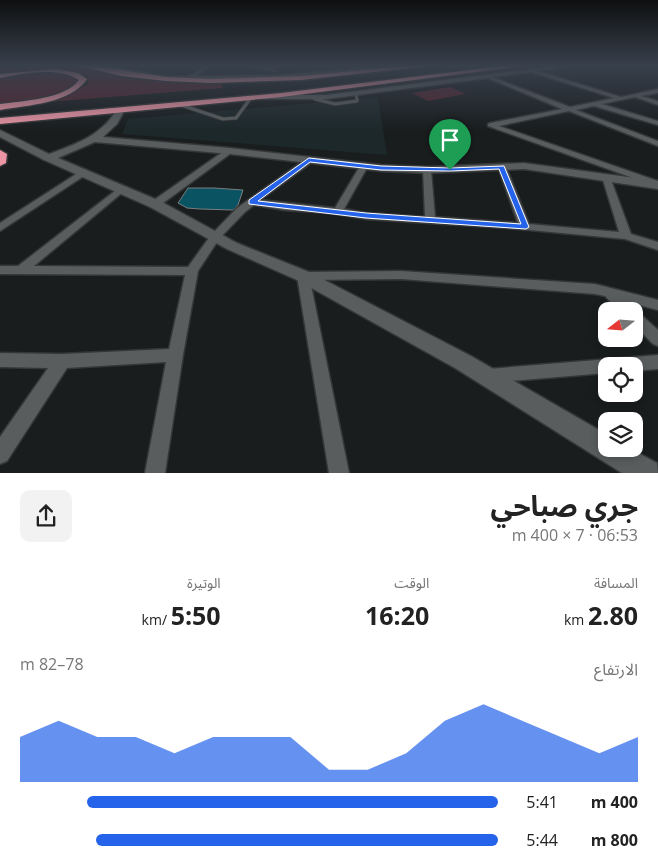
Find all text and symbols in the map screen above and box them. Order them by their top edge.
pin [429,119,471,170]
icon: arrive [436,126,464,154]
north arrow [598,302,642,348]
map controls [598,302,643,457]
button: locate [598,357,643,402]
button: layers [598,412,643,457]
text: جري صباحي [491,486,638,524]
button: share [20,490,72,542]
text: 06:53 · 7 × 400 m [512,524,638,546]
text: الوتيرة [187,573,221,592]
text: الوقت [394,573,429,592]
text: المسافة [594,573,638,592]
text: 5:50 [171,598,221,632]
text: 16:20 [365,598,429,632]
text: 2.80 [588,598,638,632]
text: /km [142,610,171,629]
text: km [564,610,588,629]
text: 78–82 m [20,653,84,675]
text: الارتفاع [594,658,638,680]
text: 5:41 [526,791,558,813]
text: 400 m [591,791,638,813]
text: 5:44 [526,829,558,851]
text: 800 m [591,829,638,851]

